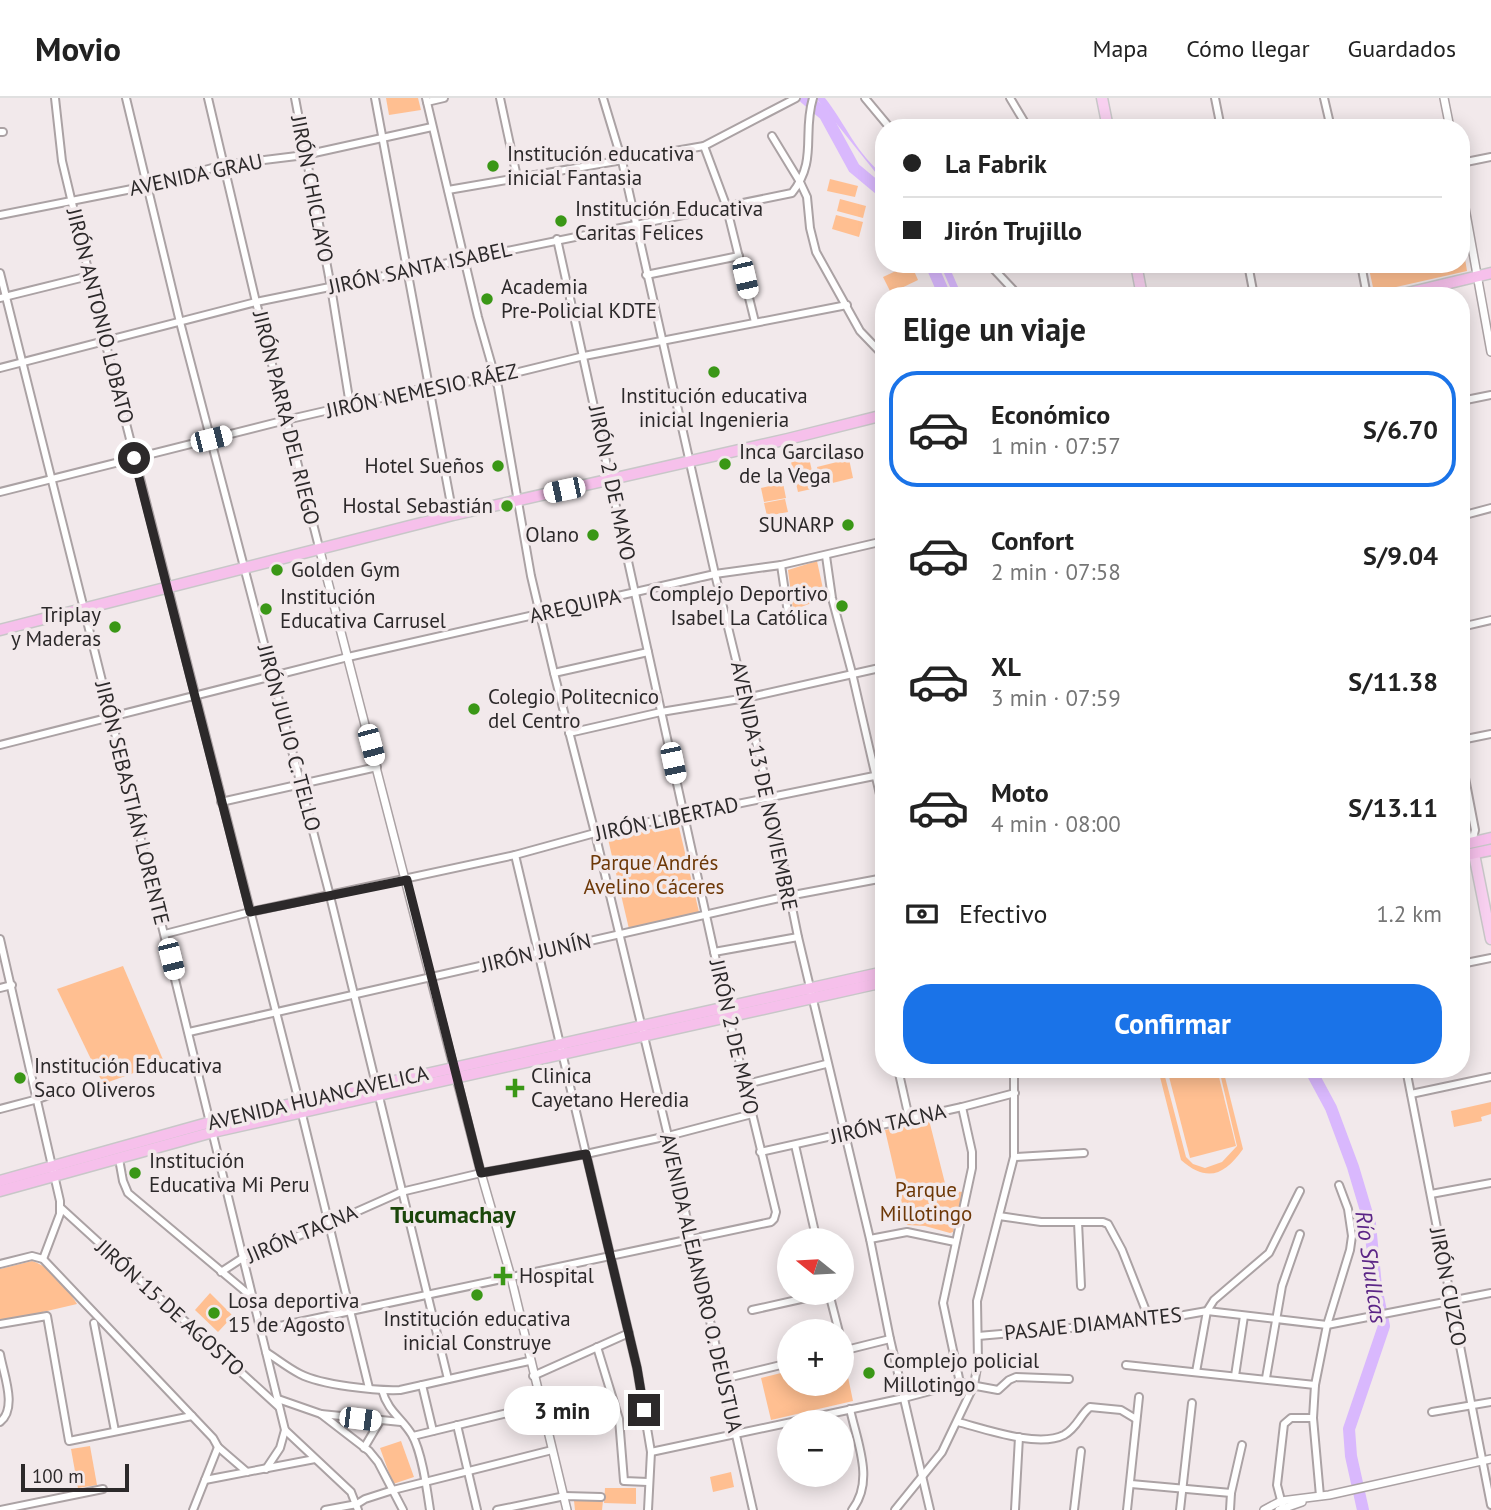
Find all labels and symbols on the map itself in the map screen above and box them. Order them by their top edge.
street label: JIRÓN CHICLAYO [285,112,340,265]
place label: Institución educativa inicial Fantasia [507,140,695,191]
street label: AVENIDA GRAU [127,147,265,202]
marker: Institución educativa inicial Fantasia [485,158,501,174]
place label: Institución Educativa Caritas Felices [575,195,763,246]
street label: JIRÓN ANTONIO LOBATO [60,204,140,426]
marker: Institución Educativa Caritas Felices [553,213,569,229]
street label: JIRÓN SANTA ISABEL [325,235,514,300]
car [731,255,760,301]
place label: Academia Pre-Policial KDTE [501,273,657,324]
marker: Academia Pre-Policial KDTE [479,291,495,307]
street label: JIRÓN PARRA DEL RIEGO [247,307,326,528]
street label: JIRÓN NEMESIO RÁEZ [323,357,520,424]
marker: Institución educativa inicial Ingenieria [706,364,722,380]
place label: Institución educativa inicial Ingenieria [620,382,808,433]
street label: JIRÓN 2 DE MAYO [583,402,642,563]
car [189,424,234,454]
place label: Inca Garcilaso de la Vega [739,438,864,489]
route start [118,442,150,474]
place label: Hotel Sueños [365,452,484,479]
marker: Inca Garcilaso de la Vega [717,456,733,472]
marker: Hotel Sueños [490,458,506,474]
car [542,475,587,505]
place label: Hostal Sebastián [342,492,493,519]
marker: Hostal Sebastián [499,498,515,514]
place label: SUNARP [759,511,834,538]
marker: SUNARP [840,517,856,533]
place label: Olano [525,521,579,548]
marker: Olano [585,527,601,543]
place label: Golden Gym [291,556,400,583]
marker: Golden Gym [269,562,285,578]
place label: Complejo Deportivo Isabel La Católica [649,580,828,631]
street label: AREQUIPA [527,582,624,629]
place label: Institución Educativa Carrusel [280,583,446,634]
marker: Complejo Deportivo Isabel La Católica [834,598,850,614]
place label: Triplay y Maderas [11,601,101,652]
marker: Institución Educativa Carrusel [258,601,274,617]
marker: Triplay y Maderas [107,619,123,635]
street label: JIRÓN JULIO C. TELLO [251,641,327,834]
street label: AVENIDA 13 DE NOVIEMBRE [725,659,804,913]
street label: JIRÓN SEBASTIÁN LORENTE [89,677,176,928]
place label: Colegio Politecnico del Centro [488,683,659,734]
marker: Colegio Politecnico del Centro [466,701,482,717]
car [356,722,387,768]
car [659,740,688,786]
street label: JIRÓN LIBERTAD [592,790,741,847]
park label: Parque Andrés Avelino Cáceres [584,849,724,900]
street label: JIRÓN JUNÍN [477,927,594,978]
car [156,936,187,982]
street label: JIRÓN 2 DE MAYO [703,956,765,1117]
place label: Institución Educativa Saco Oliveros [34,1052,222,1103]
street label: AVENIDA HUANCAVELICA [205,1059,432,1136]
place label: Clinica Cayetano Heredia [531,1062,689,1113]
marker: Institución Educativa Saco Oliveros [12,1070,28,1086]
marker: Clinica Cayetano Heredia [505,1078,525,1098]
street label: JIRÓN TACNA [827,1097,949,1150]
street label: AVENIDA ALEJANDRO O. DEUSTUA [654,1131,749,1436]
place label: Institución Educativa Mi Peru [149,1147,310,1198]
marker: Institución Educativa Mi Peru [127,1165,143,1181]
park label: Parque Millotingo [880,1176,972,1227]
street label: JIRÓN TACNA [241,1198,362,1269]
district label: Tucumachay [390,1199,516,1230]
water label: Río Shullcas [1349,1209,1394,1326]
street label: JIRÓN CUZCO [1424,1224,1473,1349]
north arrow [777,1228,854,1306]
street label: JIRÓN 15 DE AGOSTO [89,1233,251,1382]
place label: Hospital [519,1262,594,1289]
marker: Hospital [493,1266,513,1286]
place label: Losa deportiva 15 de Agosto [228,1287,359,1338]
marker: Institución educativa inicial Construye [469,1287,485,1303]
street label: PASAJE DIAMANTES [1003,1301,1183,1346]
marker: Losa deportiva 15 de Agosto [206,1305,222,1321]
place label: Institución educativa inicial Construye [383,1305,571,1356]
place label: Complejo policial Millotingo [883,1347,1039,1398]
marker: Complejo policial Millotingo [861,1365,877,1381]
callout: 3 min [504,1386,620,1434]
route end [628,1394,660,1426]
car [338,1406,383,1432]
scale bar [21,1461,130,1493]

